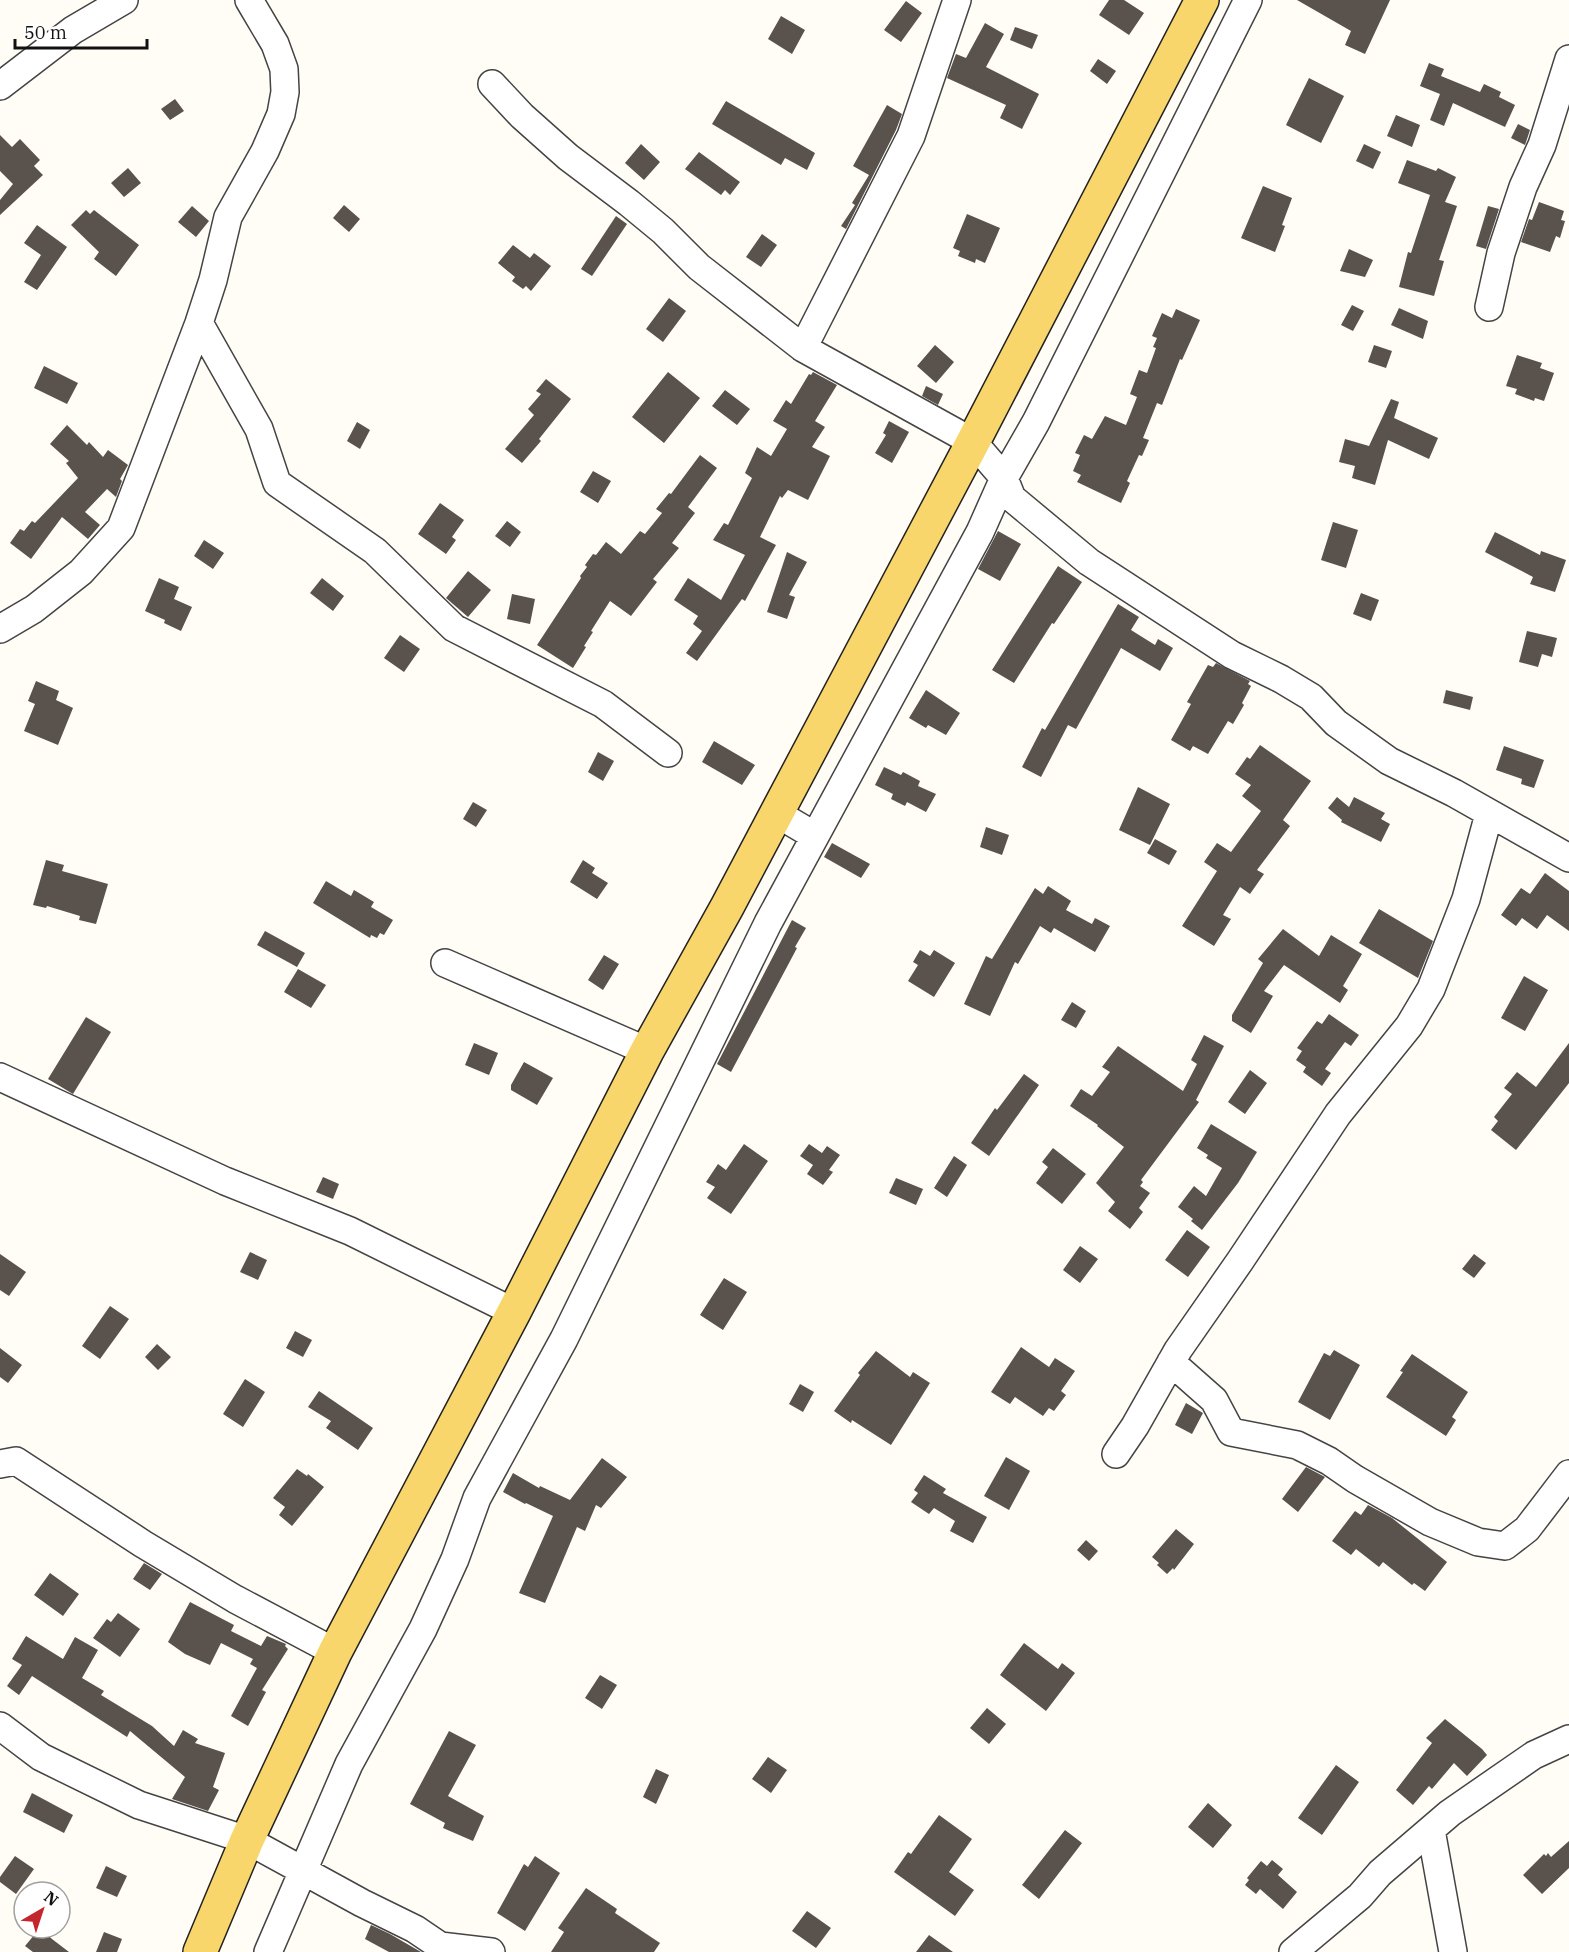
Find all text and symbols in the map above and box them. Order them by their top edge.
scale bar [15,12,147,50]
text: 50 m [24,21,67,44]
north arrow [12,1880,72,1940]
text: N [40,1887,63,1910]

